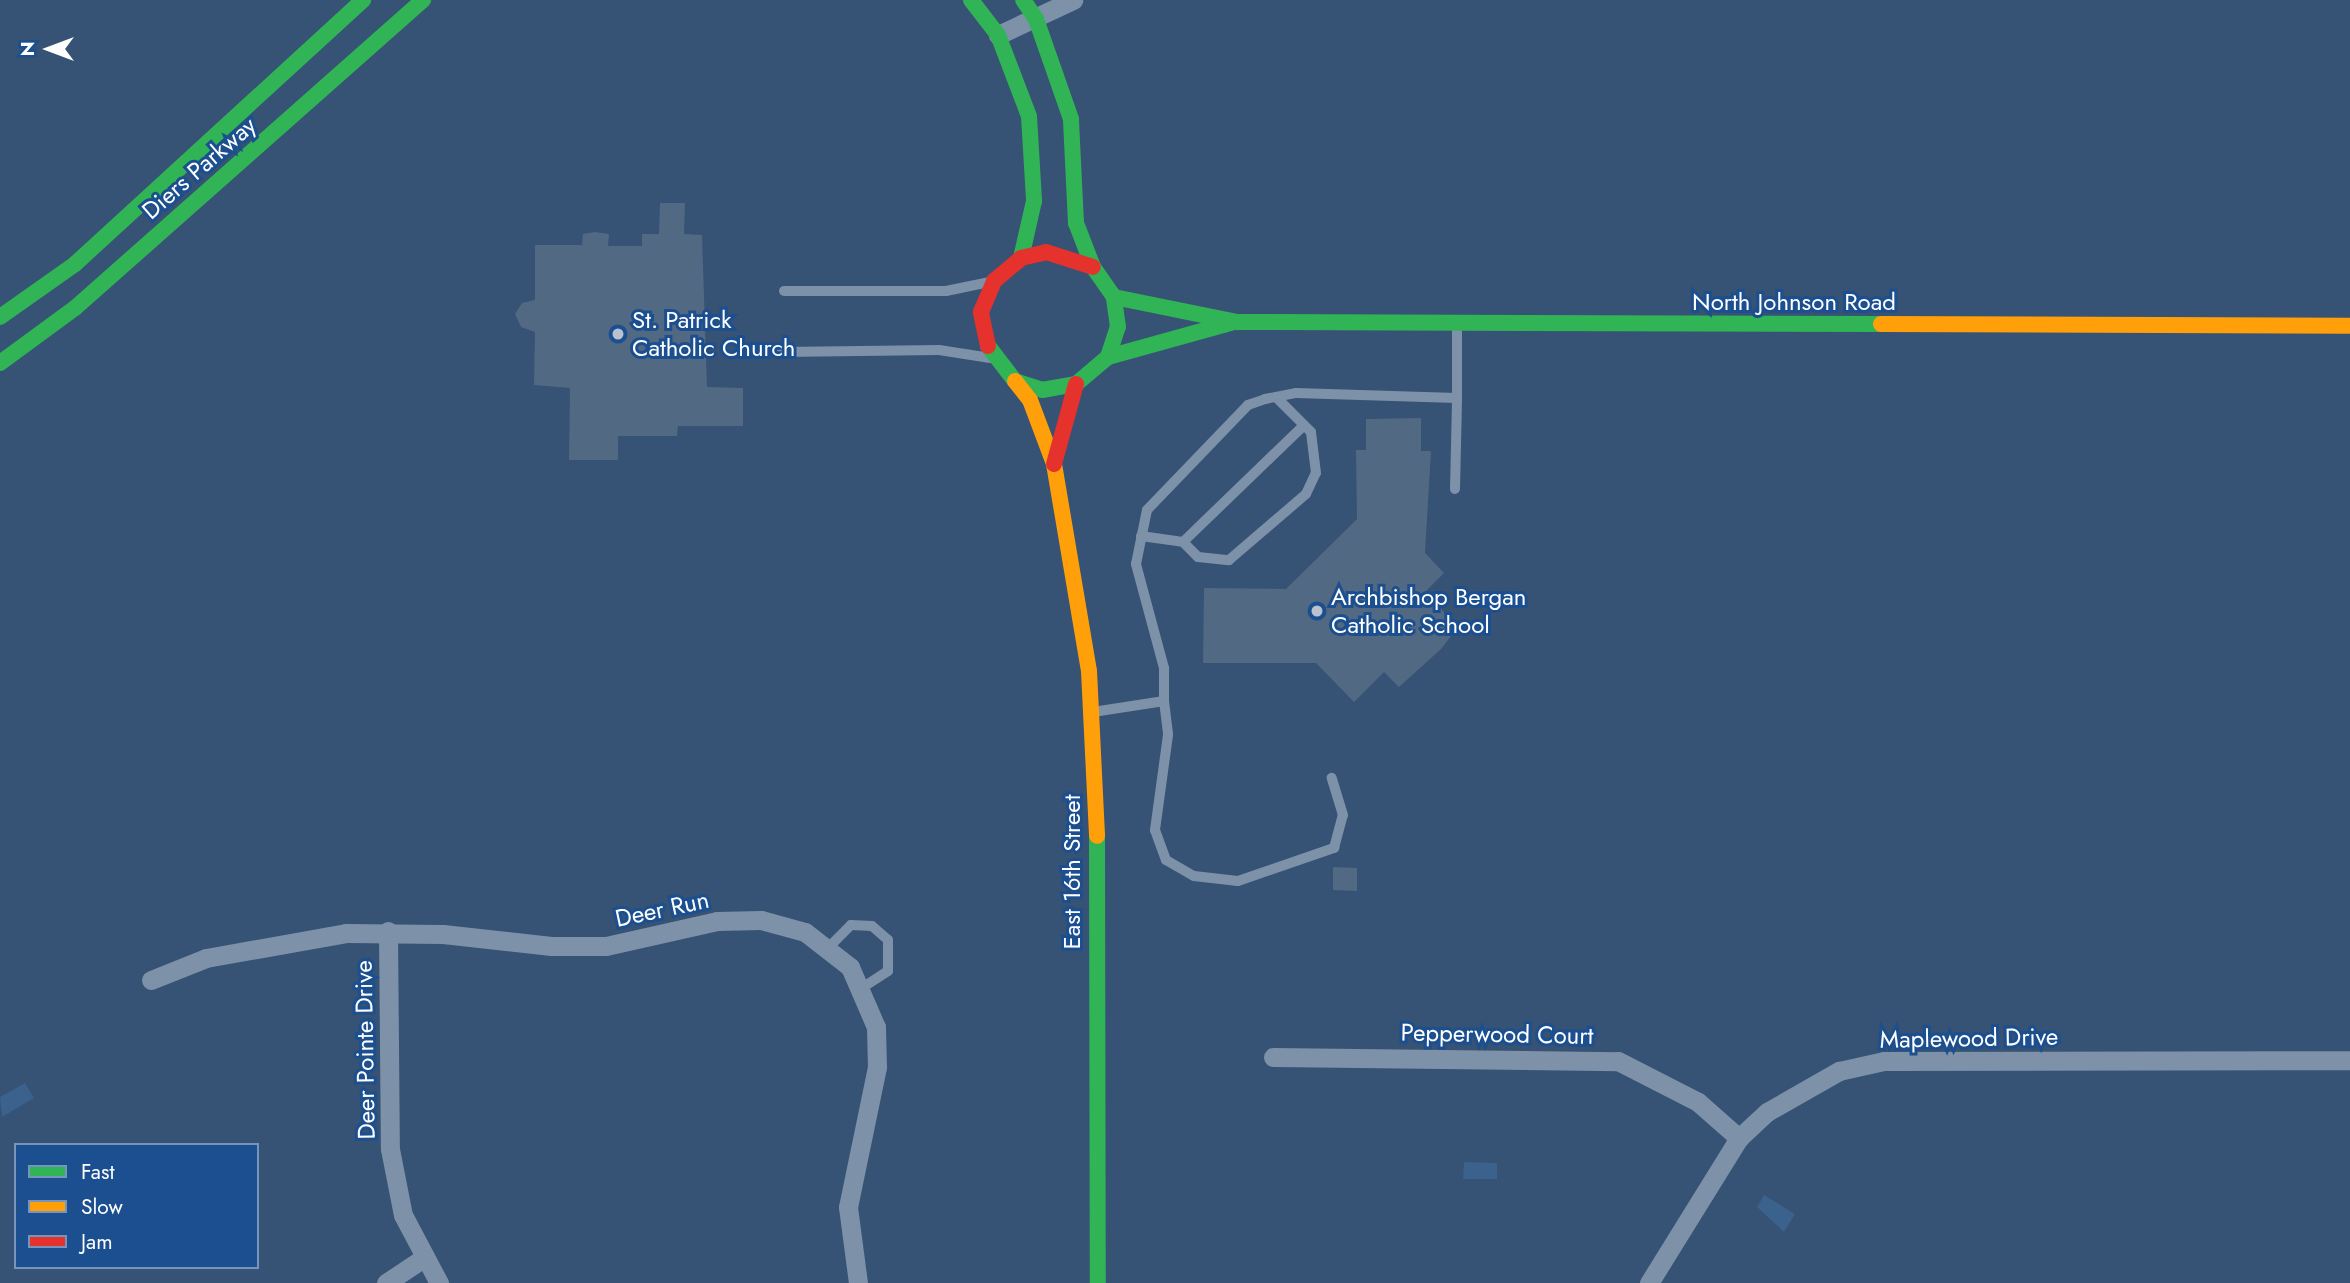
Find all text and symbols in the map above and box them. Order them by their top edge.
north arrow [14,14,84,84]
text: N [14,41,41,57]
street label: Diers Parkway [136,111,262,225]
street label: North Johnson Road [1692,288,1896,316]
place label: St. Patrick Catholic Church [632,306,795,362]
marker: St. Patrick Catholic Church [610,326,626,342]
place label: Archbishop Bergan Catholic School [1331,583,1526,639]
marker: Archbishop Bergan Catholic School [1309,603,1325,619]
street label: East 16th Street [1058,795,1086,949]
street label: Deer Run [612,885,712,933]
street label: Deer Pointe Drive [349,960,381,1140]
street label: Pepperwood Court [1400,1018,1594,1050]
street label: Maplewood Drive [1879,1022,2059,1054]
legend [14,1143,259,1269]
text: Fast [81,1157,114,1187]
text: Slow [81,1192,123,1222]
text: Jam [81,1227,113,1257]

